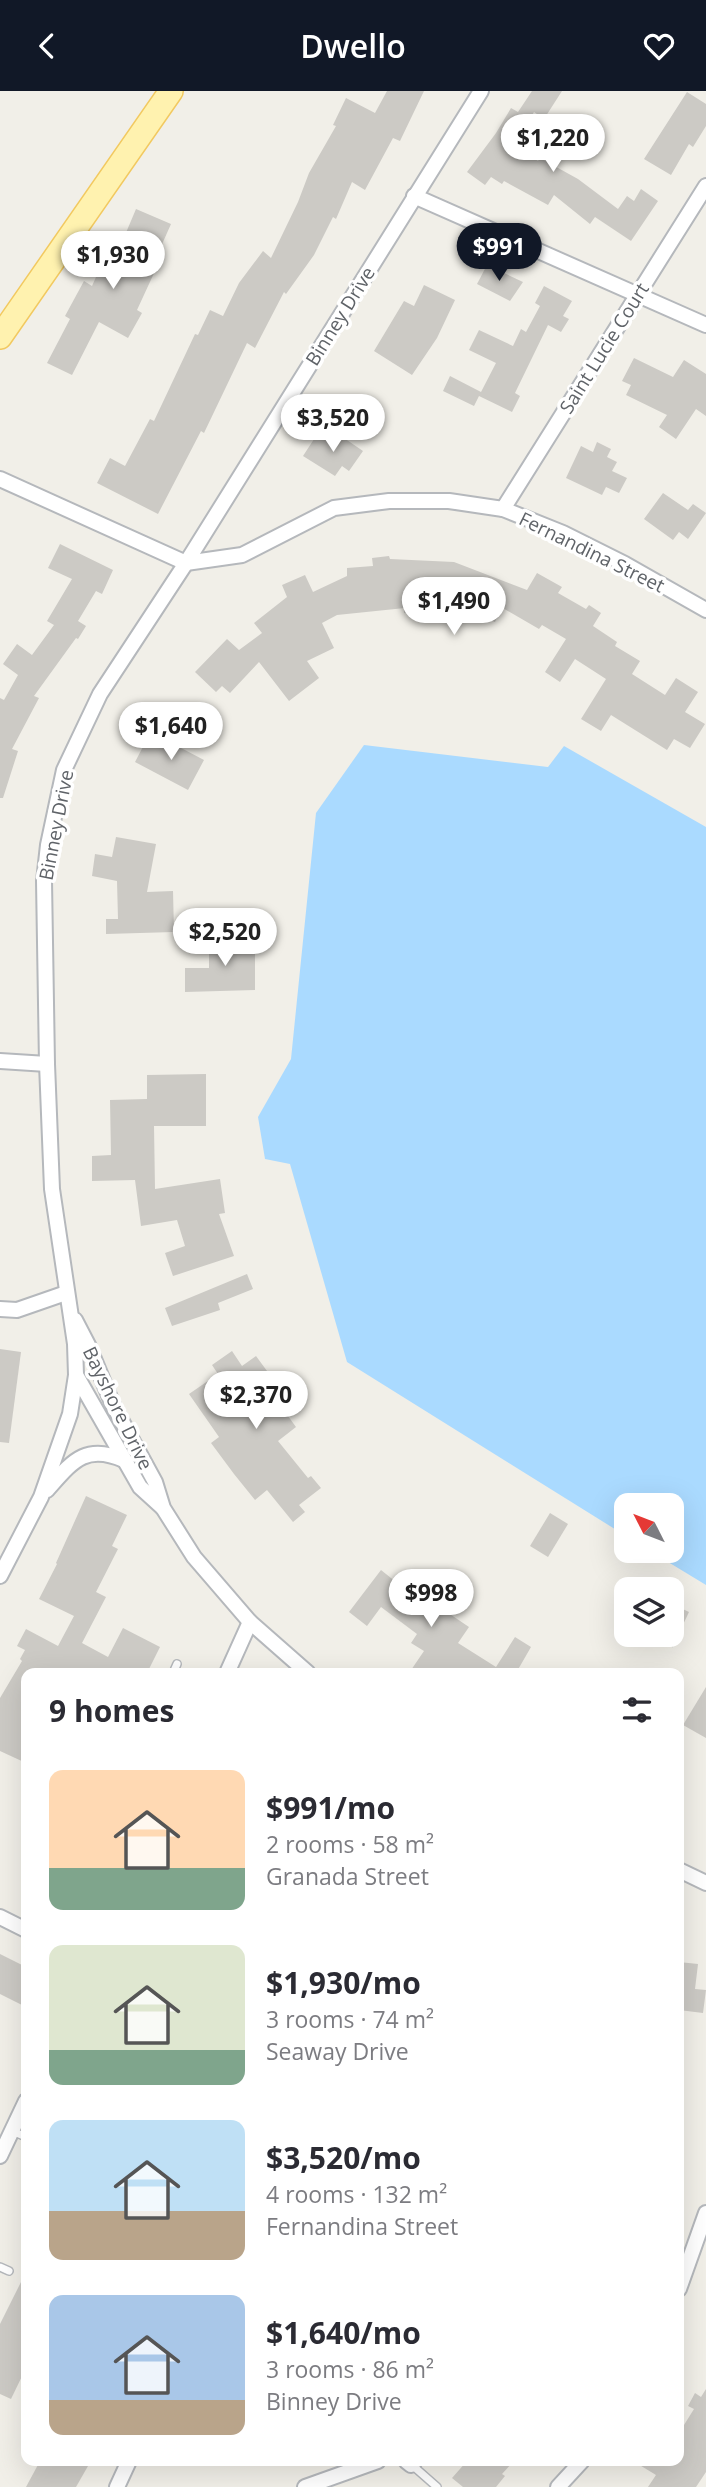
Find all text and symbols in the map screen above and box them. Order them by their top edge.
text: Dwello [300,24,406,67]
icon: back [28,27,66,65]
icon: heart [640,27,678,65]
pin: $1,220 [496,115,610,174]
text: $1,220 [517,121,589,153]
pin: $991 [458,223,540,283]
text: $991 [473,230,525,262]
pin: $1,930 [56,231,170,291]
text: $1,930 [77,238,149,270]
street label: Binney Drive [299,262,381,370]
street label: Saint Lucie Court [553,277,655,418]
pin: $3,520 [276,395,390,454]
text: $3,520 [297,401,369,433]
street label: Fernandina Street [515,506,669,599]
pin: $1,490 [397,577,511,637]
text: $1,490 [418,584,490,616]
pin: $1,640 [114,703,228,762]
text: $1,640 [135,709,207,741]
street label: Binney Drive [33,768,79,882]
pin: $2,520 [168,909,282,968]
text: $2,520 [189,915,261,947]
street label: Bayshore Drive [77,1342,159,1474]
pin: $2,370 [199,1371,313,1431]
text: $2,370 [220,1378,292,1410]
north arrow [614,1493,684,1563]
map controls [614,1493,684,1647]
pin: $998 [390,1569,472,1629]
text: $998 [405,1576,457,1608]
button: layers [614,1577,684,1647]
text: 9 homes [49,1690,174,1731]
icon: filters [618,1691,656,1729]
text: $991/mo [266,1787,395,1828]
icon: home [105,1798,189,1882]
text: 2 rooms · 58 m² [266,1828,434,1860]
text: Granada Street [266,1860,429,1892]
text: $1,930/mo [266,1962,421,2003]
icon: home [105,1973,189,2057]
text: 3 rooms · 74 m² [266,2003,434,2035]
text: Seaway Drive [266,2035,409,2067]
text: $3,520/mo [266,2137,421,2178]
icon: home [105,2148,189,2232]
text: 4 rooms · 132 m² [266,2178,447,2210]
text: Fernandina Street [266,2210,458,2242]
text: $1,640/mo [266,2312,421,2353]
icon: home [105,2323,189,2407]
text: 3 rooms · 86 m² [266,2353,434,2385]
text: Binney Drive [266,2385,402,2417]

